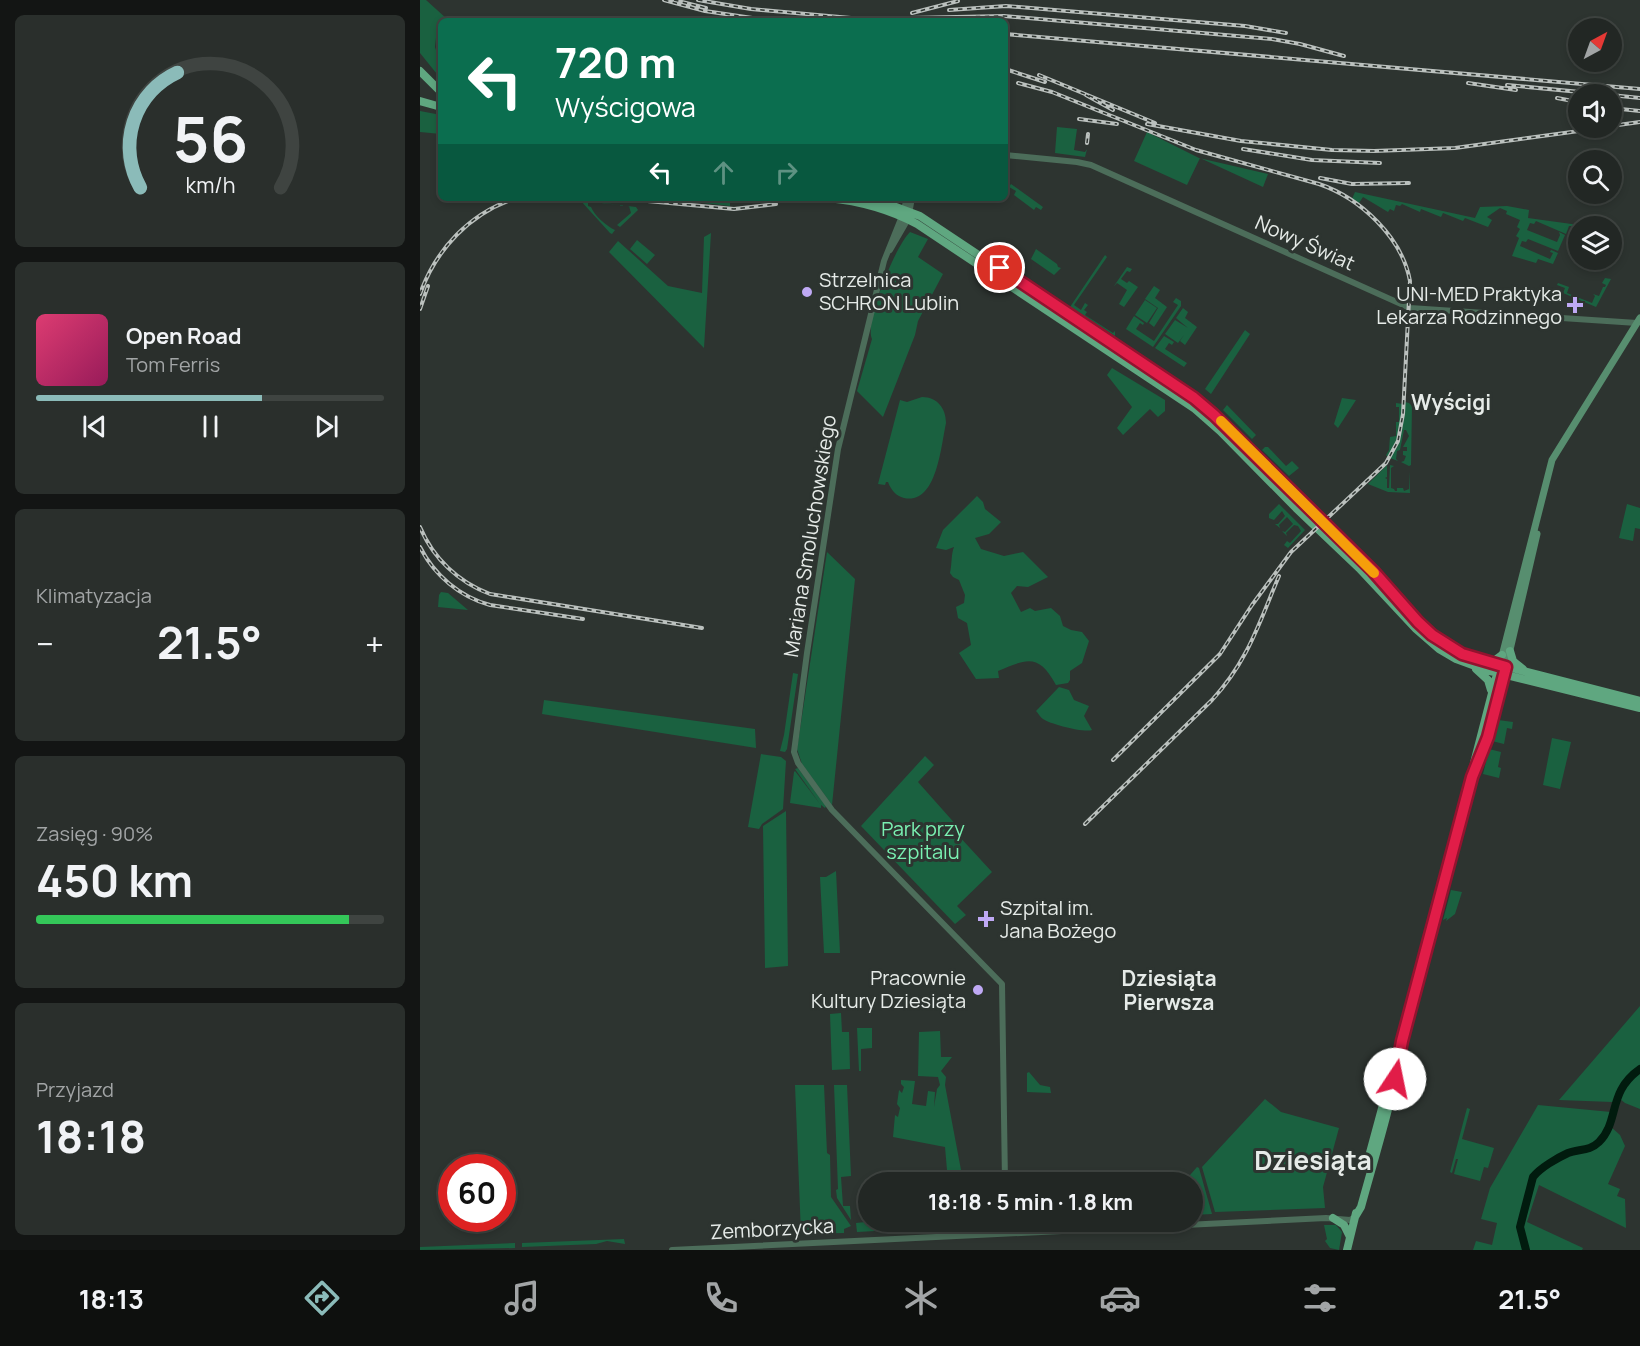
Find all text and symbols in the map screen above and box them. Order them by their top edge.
north arrow [1568,18,1622,72]
map controls [1568,18,1622,270]
text: 720 m [555,33,676,91]
icon: left [456,42,534,120]
button: sound [1568,84,1622,138]
text: Wyścigowa [555,88,696,125]
text: 56 [172,95,248,181]
button: search [1568,150,1622,204]
icon: left [644,156,677,189]
icon: ahead [707,156,740,189]
icon: right [770,156,803,189]
text: km/h [185,170,235,199]
street label: Nowy Świat [1251,209,1359,277]
button: layers [1568,216,1622,270]
pin [974,242,1025,293]
icon: arrive [983,251,1016,284]
place label: Strzelnica SCHRON Lublin [819,266,959,316]
place label: UNI-MED Praktyka Lekarza Rodzinnego [1376,280,1562,330]
marker: Strzelnica SCHRON Lublin [800,285,814,299]
marker: UNI-MED Praktyka Lekarza Rodzinnego [1566,296,1584,314]
text: Open Road [126,321,241,351]
text: Tom Ferris [126,351,220,378]
district label: Wyścigi [1411,388,1491,416]
icon: previous [78,410,111,443]
icon: pause [194,410,227,443]
icon: next [310,410,343,443]
street label: Mariana Smoluchowskiego [777,413,842,659]
text: Klimatyzacja [36,582,152,609]
text: 21.5° [157,611,262,673]
text: − [36,621,54,666]
text: + [365,621,384,666]
park label: Park przy szpitalu [881,815,965,865]
text: Zasięg · 90% [36,820,153,847]
text: 450 km [36,849,193,911]
place label: Szpital im. Jana Bożego [1000,894,1116,944]
marker: Szpital im. Jana Bożego [977,910,995,928]
place label: Pracownie Kultury Dziesiąta [811,964,966,1014]
district label: Dziesiąta Pierwsza [1122,964,1217,1016]
marker: Pracownie Kultury Dziesiąta [971,983,985,997]
position arrow [1363,1047,1427,1111]
text: Przyjazd [36,1076,114,1103]
text: 18:18 [36,1105,146,1167]
district label: Dziesiąta [1254,1142,1372,1178]
speed limit sign: 60 [438,1154,516,1232]
text: 18:18 · 5 min · 1.8 km [928,1187,1133,1217]
street label: Zemborzycka [709,1212,835,1245]
icon: directions [301,1277,343,1319]
icon: music [501,1277,543,1319]
icon: phone [700,1277,742,1319]
icon: climate [900,1277,942,1319]
icon: car [1099,1277,1141,1319]
icon: filters [1299,1277,1341,1319]
text: 18:13 [79,1280,144,1317]
text: 21.5° [1498,1280,1561,1317]

